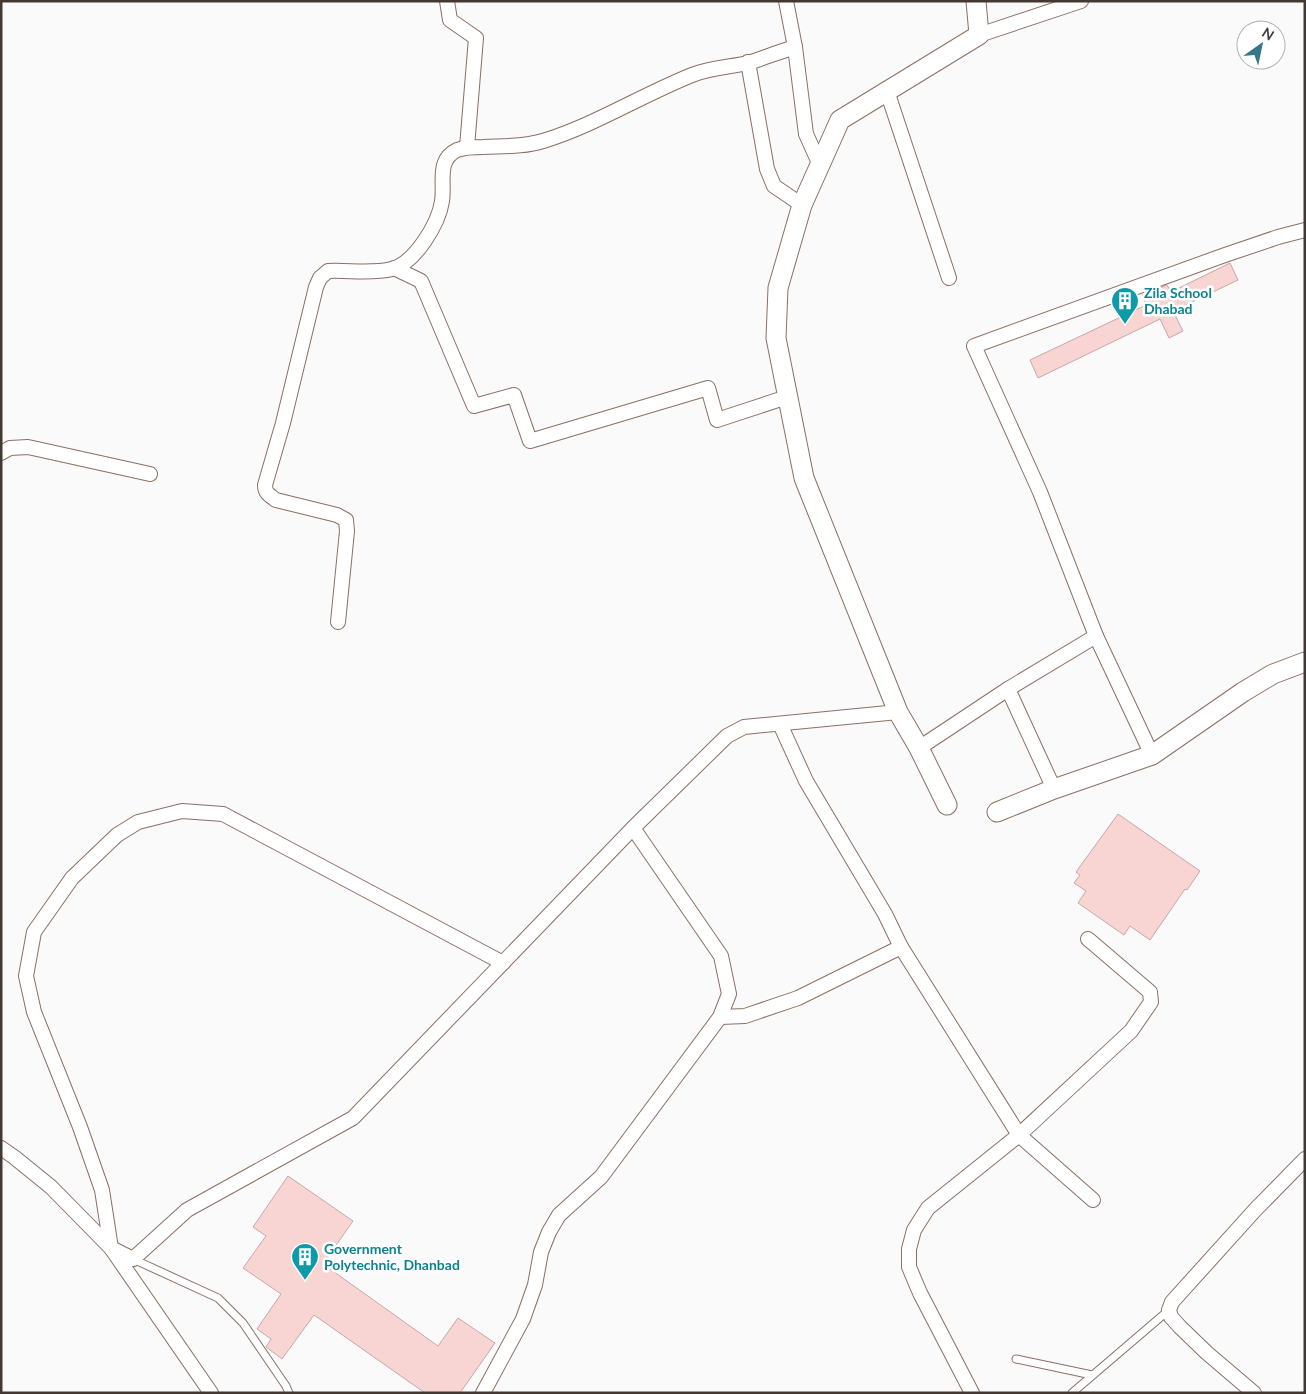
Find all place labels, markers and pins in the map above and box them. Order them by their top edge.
place label: Zila School Dhabad [1144,284,1212,317]
building icon: Zila School Dhabad [1110,286,1140,325]
place label: Government Polytechnic, Dhanbad [324,1240,460,1273]
building icon: Government Polytechnic, Dhanbad [290,1242,320,1281]

